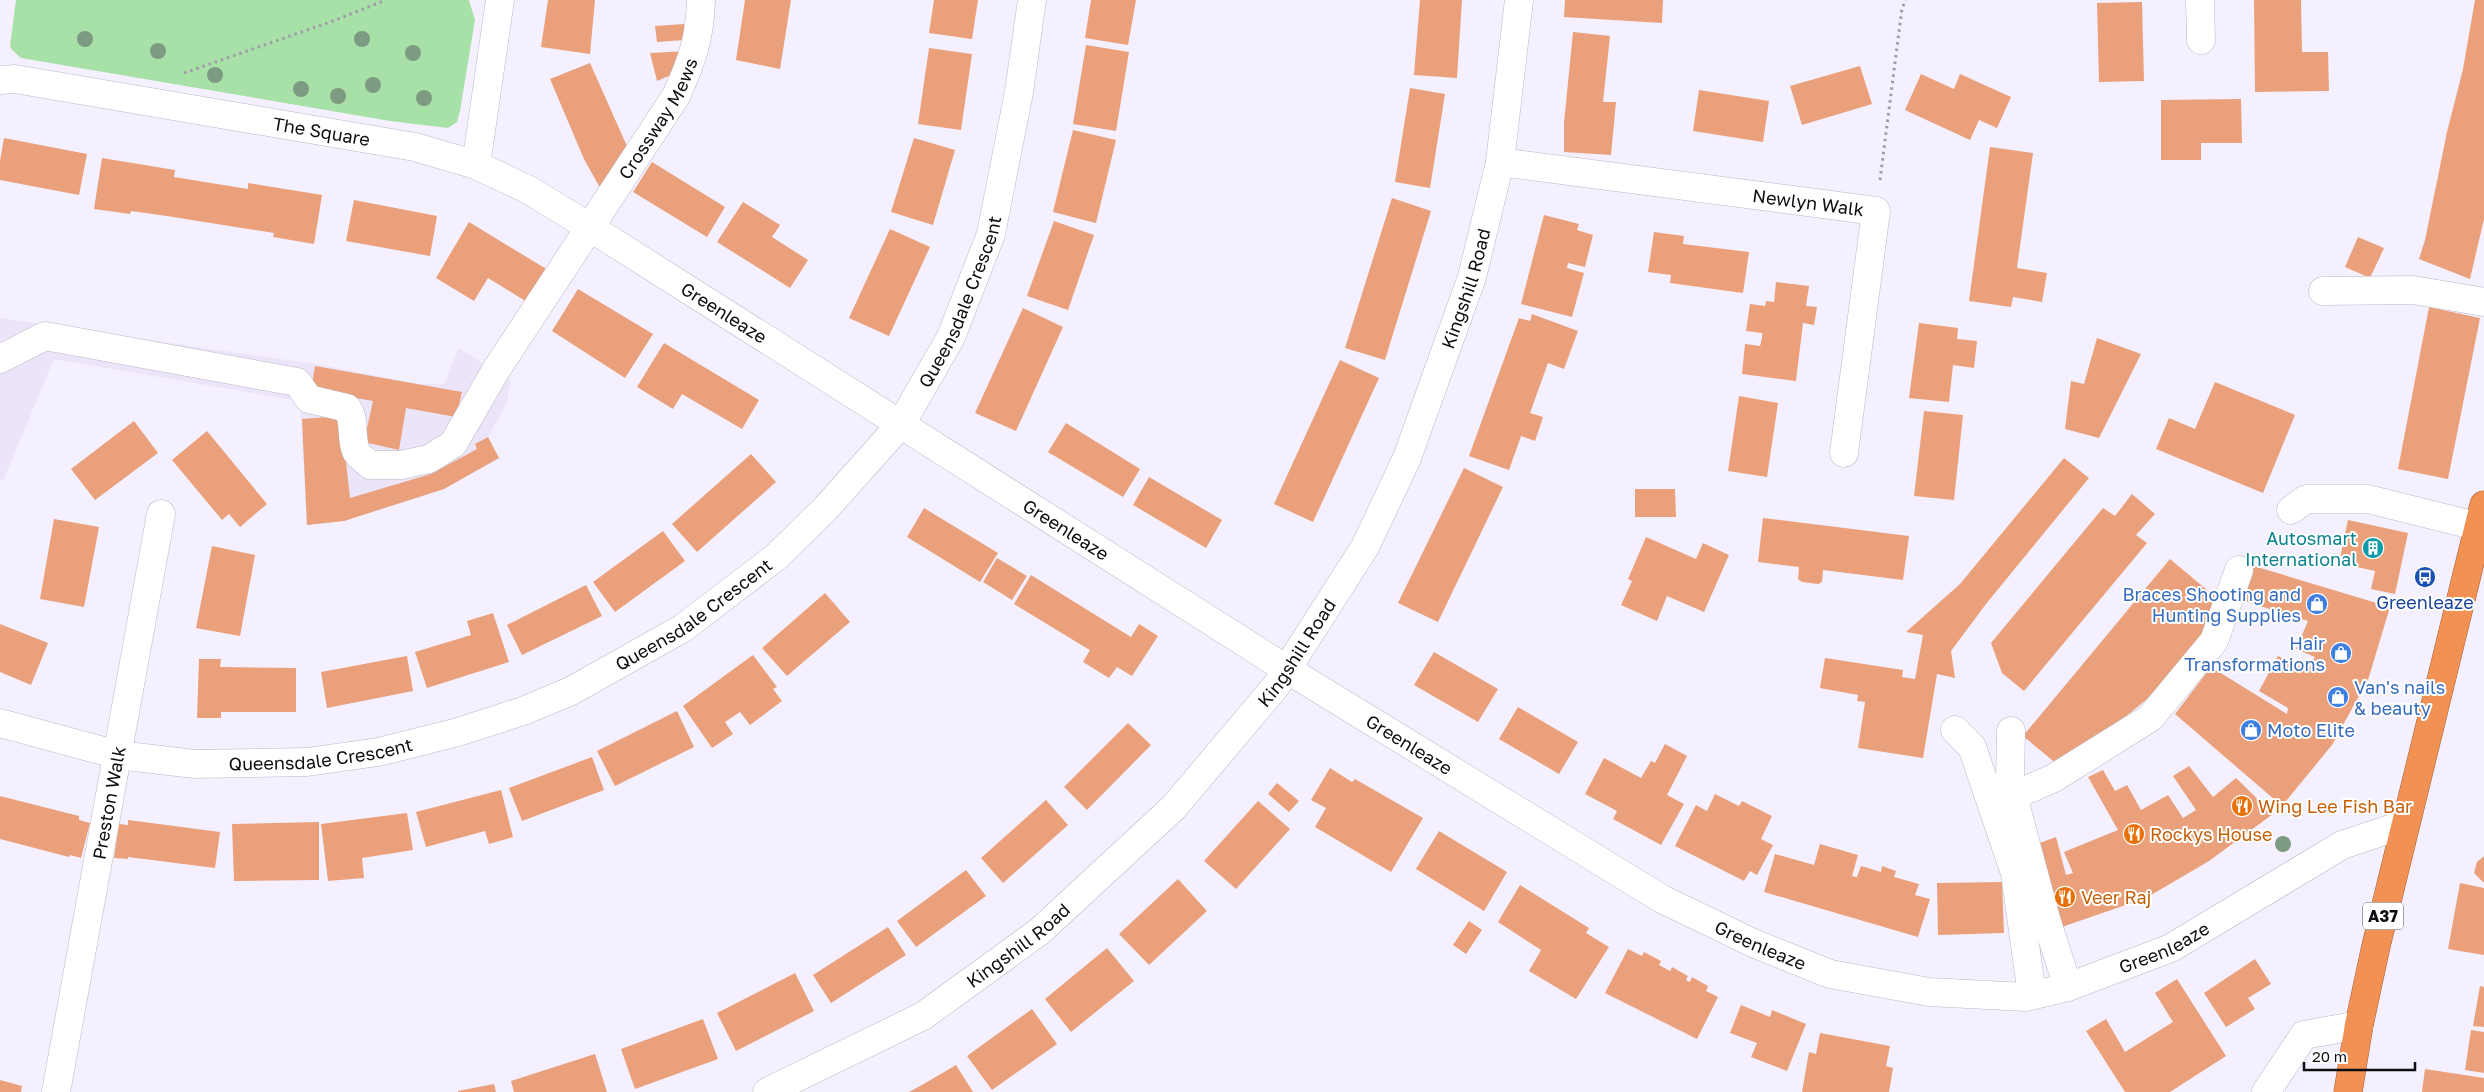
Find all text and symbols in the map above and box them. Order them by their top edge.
street label: Crossway Mews [614,55,702,183]
street label: The Square [271,112,372,150]
street label: Newlyn Walk [1751,184,1865,220]
street label: Queensdale Crescent [913,214,1005,391]
street label: Kingshill Road [1436,226,1494,352]
street label: Greenleaze [677,277,771,348]
street label: Greenleaze [1019,494,1113,565]
place label: Autosmart International [2245,527,2357,570]
building icon: Autosmart International [2361,536,2385,560]
street label: Queensdale Crescent [611,553,776,675]
bus stop icon: Greenleaze [2413,565,2437,589]
place label: Braces Shooting and Hunting Supplies [2122,583,2301,626]
place label: Greenleaze [2376,591,2474,613]
shop icon: Braces Shooting and Hunting Supplies [2305,592,2329,616]
street label: Kingshill Road [1252,595,1340,711]
place label: Hair Transformations [2184,632,2325,675]
shop icon: Hair Transformations [2329,641,2353,665]
place label: Van's nails & beauty [2354,676,2445,719]
shop icon: Van's nails & beauty [2326,685,2350,709]
street label: Greenleaze [1362,710,1457,779]
shop icon: Moto Elite [2239,718,2263,742]
place label: Moto Elite [2267,719,2355,741]
street label: Queensdale Crescent [229,733,415,774]
street label: Preston Walk [87,744,130,861]
restaurant icon: Wing Lee Fish Bar [2230,794,2254,818]
place label: Wing Lee Fish Bar [2258,795,2412,817]
restaurant icon: Rockys House [2122,822,2146,846]
place label: Rockys House [2150,823,2273,845]
restaurant icon: Veer Raj [2053,885,2077,909]
place label: Veer Raj [2081,886,2151,908]
street label: Kingshill Road [962,898,1074,992]
road number: A37 [2363,902,2403,929]
street label: Greenleaze [1711,915,1809,974]
street label: Greenleaze [2116,917,2213,978]
scale bar [2304,1040,2415,1072]
text: 20 m [2312,1047,2347,1065]

